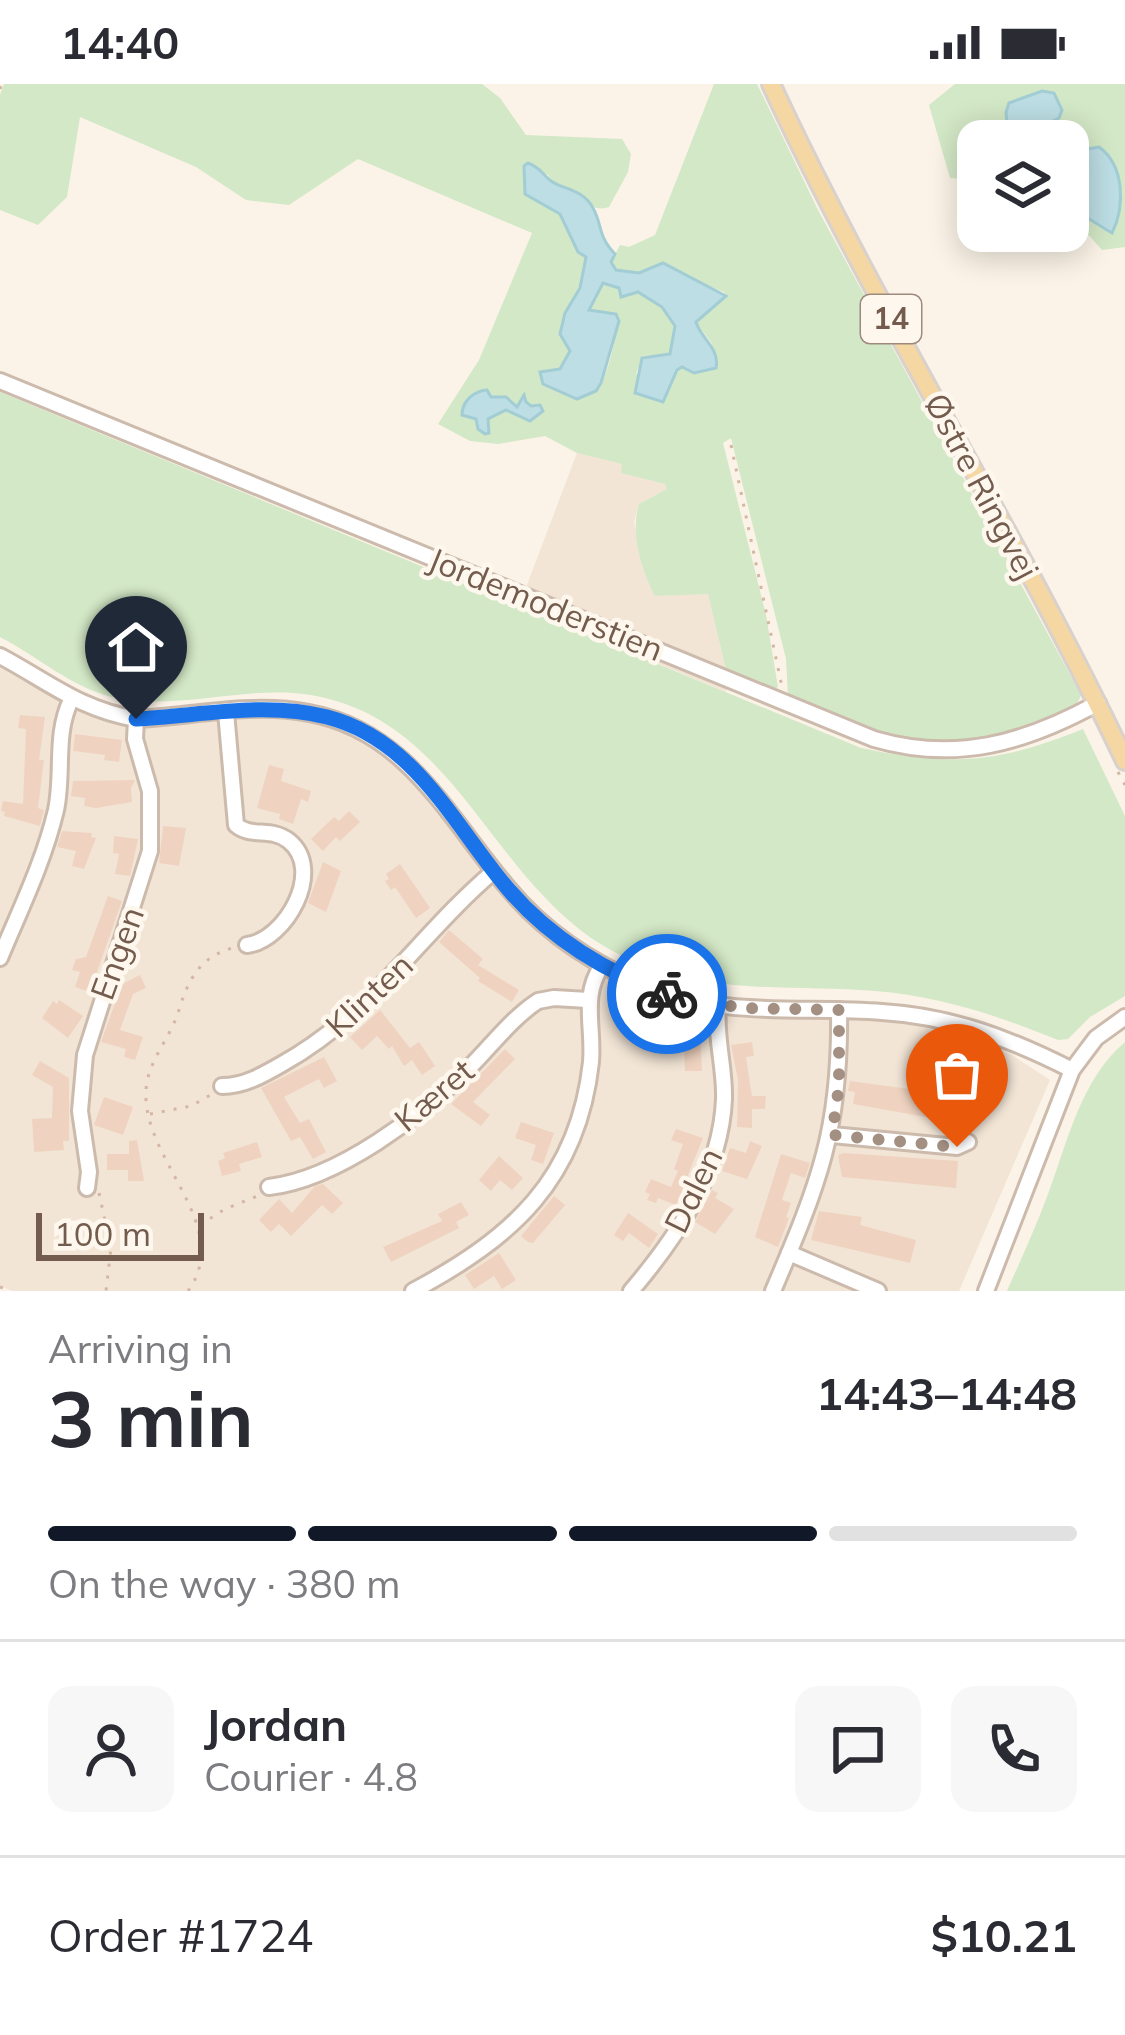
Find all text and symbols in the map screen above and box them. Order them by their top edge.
text: 14:40 [60,14,179,70]
map controls [957,120,1089,252]
button: layers [957,120,1089,252]
road number: 14 [861,295,921,343]
street label: Østre Ringvej [916,386,1049,586]
street label: Jordemoderstien [423,538,670,669]
pin [85,596,187,719]
icon: home [103,614,169,680]
street label: Engen [81,901,152,1005]
courier [607,934,727,1054]
street label: Klinten [316,944,421,1045]
icon: bike [634,961,700,1027]
pin [906,1024,1008,1147]
icon: bag [924,1042,990,1108]
street label: Kæret [386,1050,482,1140]
street label: Dalen [654,1141,731,1239]
scale bar [36,1207,204,1260]
text: 100 m [54,1213,151,1254]
text: Arriving in [48,1324,233,1373]
text: 14:43–14:48 [816,1365,1077,1421]
text: 3 min [48,1369,254,1467]
text: On the way · 380 m [48,1559,400,1608]
button: person [48,1686,174,1812]
button: chat [795,1686,921,1812]
button: phone [951,1686,1077,1812]
text: Jordan [204,1696,347,1752]
text: Courier · 4.8 [204,1752,418,1801]
text: Order #1724 [48,1907,313,1963]
text: $10.21 [931,1907,1077,1963]

